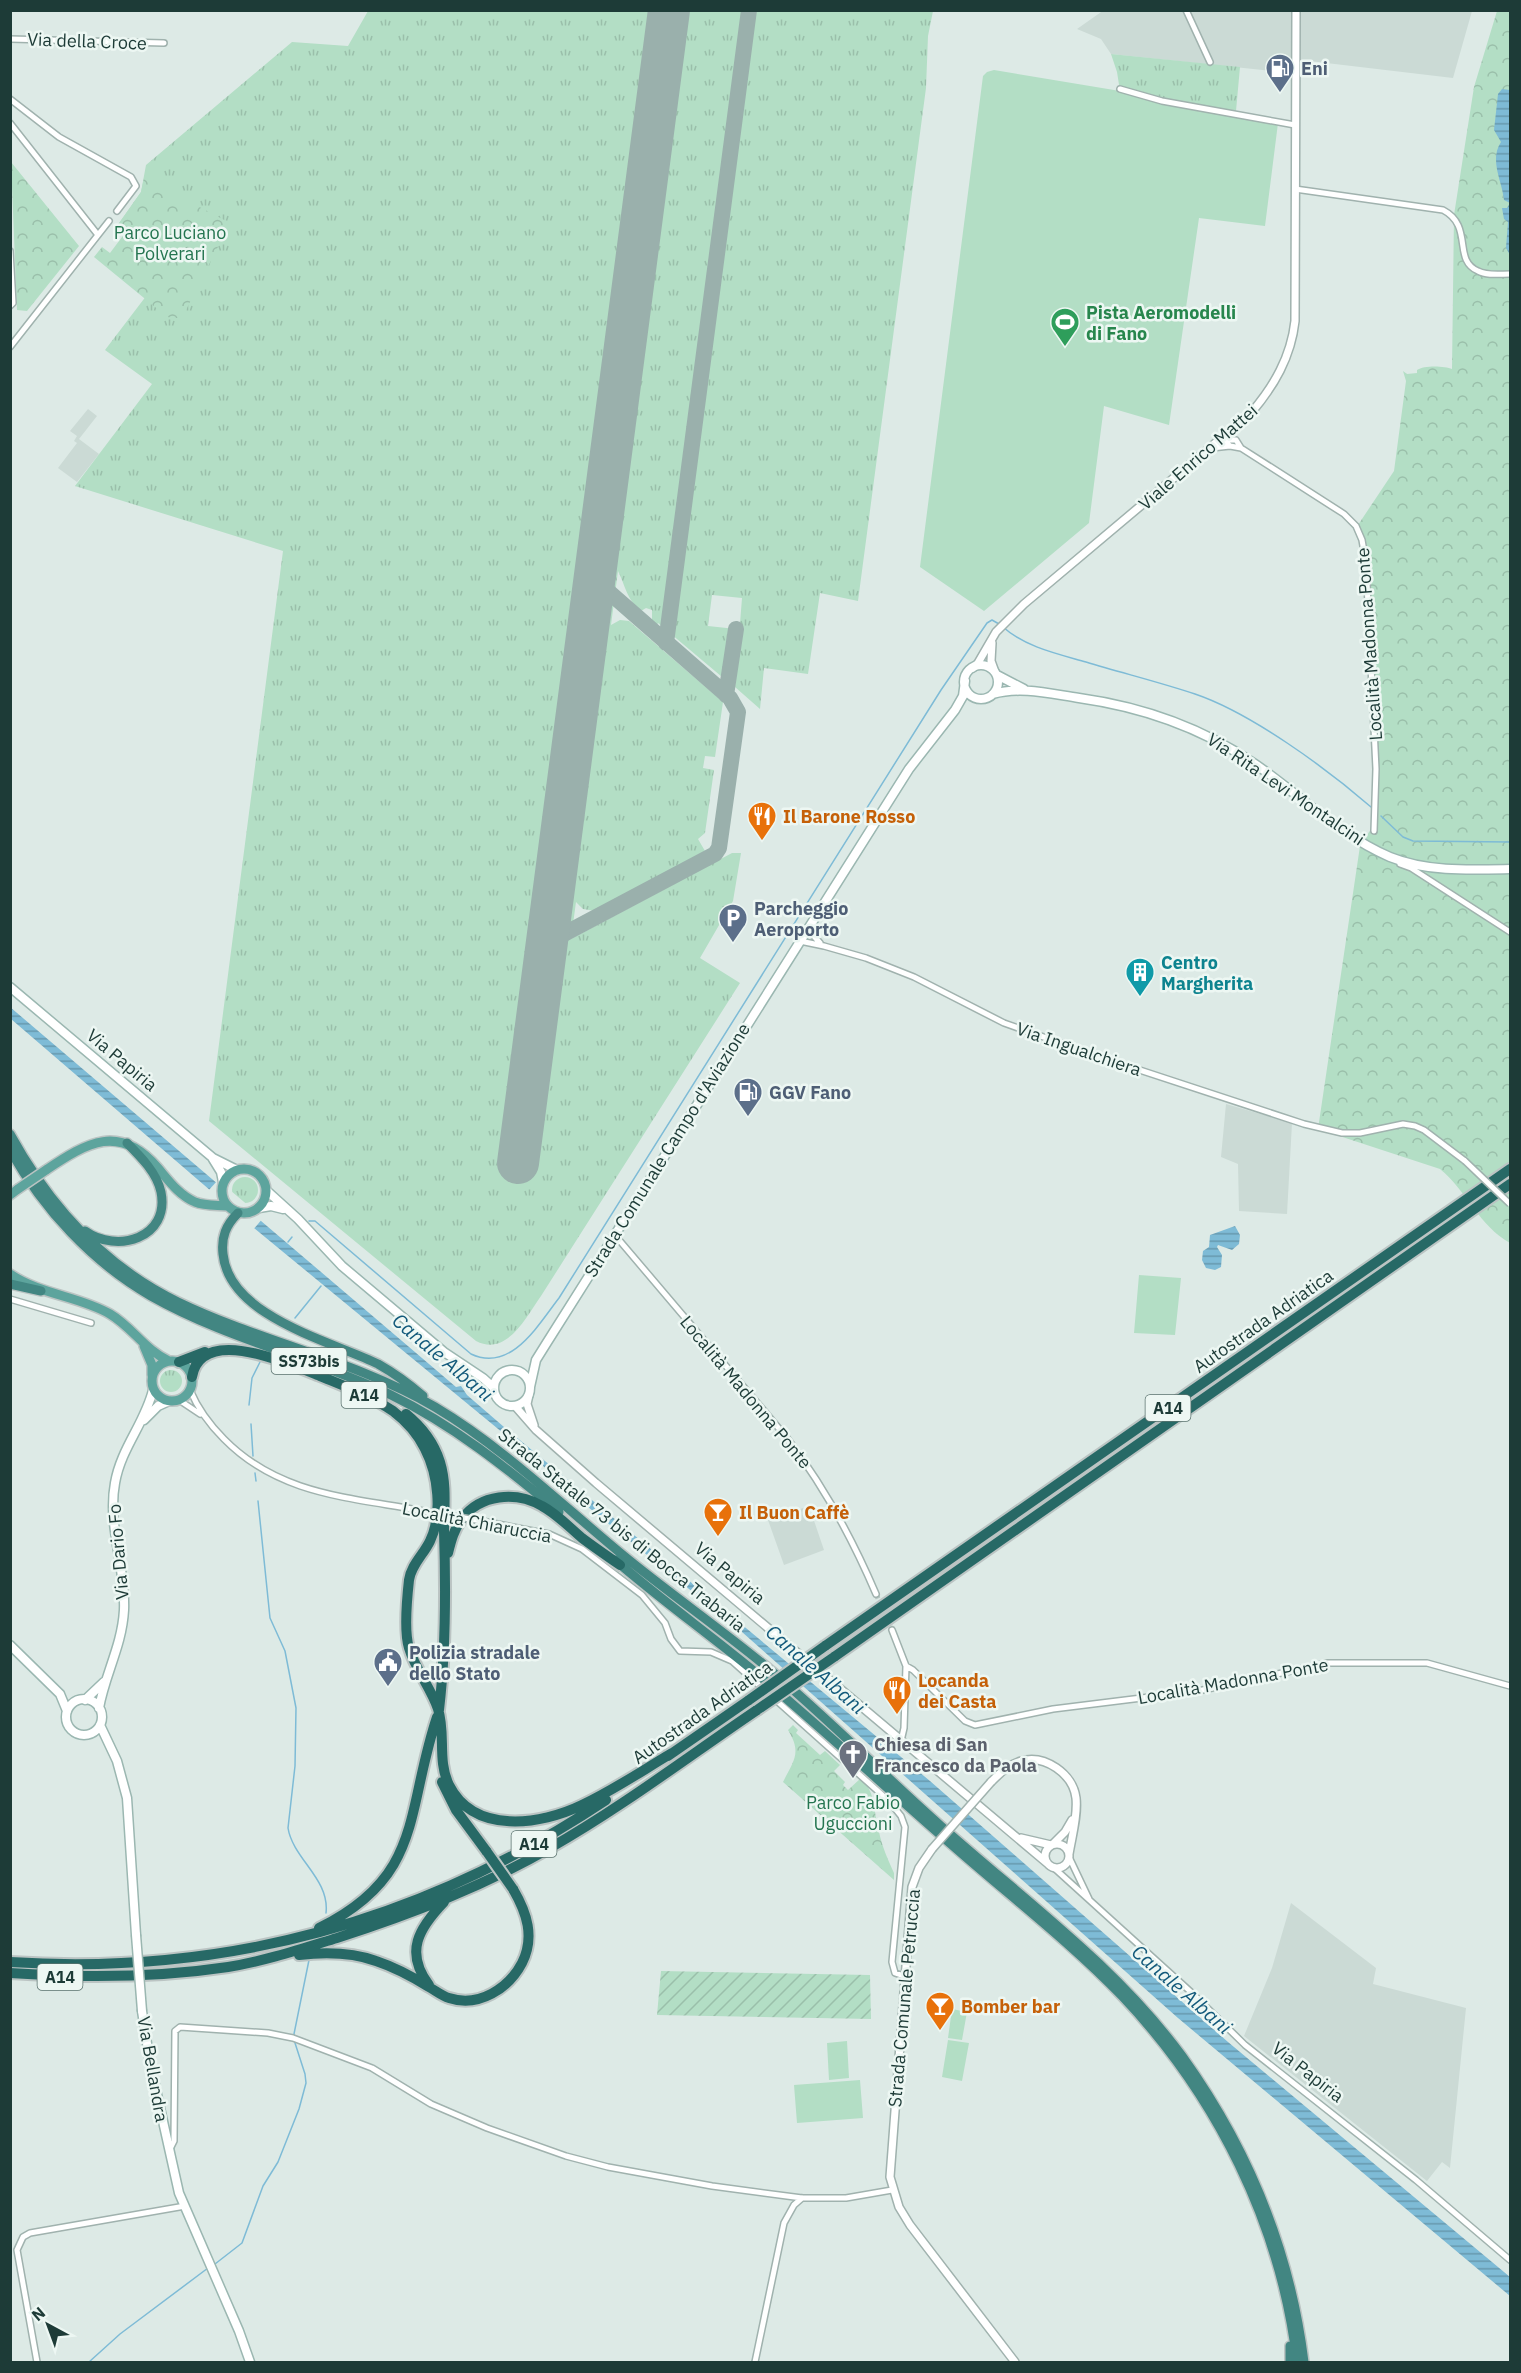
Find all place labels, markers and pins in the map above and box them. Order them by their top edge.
fuel station icon: Eni [1264,52,1296,94]
place label: Eni [1301,57,1328,80]
place label: Pista Aeromodelli di Fano [1086,301,1236,345]
sports icon: Pista Aeromodelli di Fano [1049,306,1081,348]
restaurant icon: Il Barone Rosso [746,800,778,842]
place label: Il Barone Rosso [783,805,915,828]
place label: Parcheggio Aeroporto [754,897,848,941]
parking icon: Parcheggio Aeroporto [717,902,749,944]
place label: Centro Margherita [1161,951,1253,995]
building icon: Centro Margherita [1124,956,1156,998]
fuel station icon: GGV Fano [732,1076,764,1118]
place label: GGV Fano [769,1081,851,1104]
bar icon: Il Buon Caffè [702,1496,734,1538]
place label: Il Buon Caffè [739,1501,849,1524]
place label: Polizia stradale dello Stato [409,1641,540,1685]
public building icon: Polizia stradale dello Stato [372,1646,404,1688]
place label: Locanda dei Casta [918,1669,996,1713]
restaurant icon: Locanda dei Casta [881,1674,913,1716]
place label: Chiesa di San Francesco da Paola [874,1733,1037,1777]
church icon: Chiesa di San Francesco da Paola [837,1738,869,1780]
bar icon: Bomber bar [924,1990,956,2032]
place label: Bomber bar [961,1995,1060,2018]

